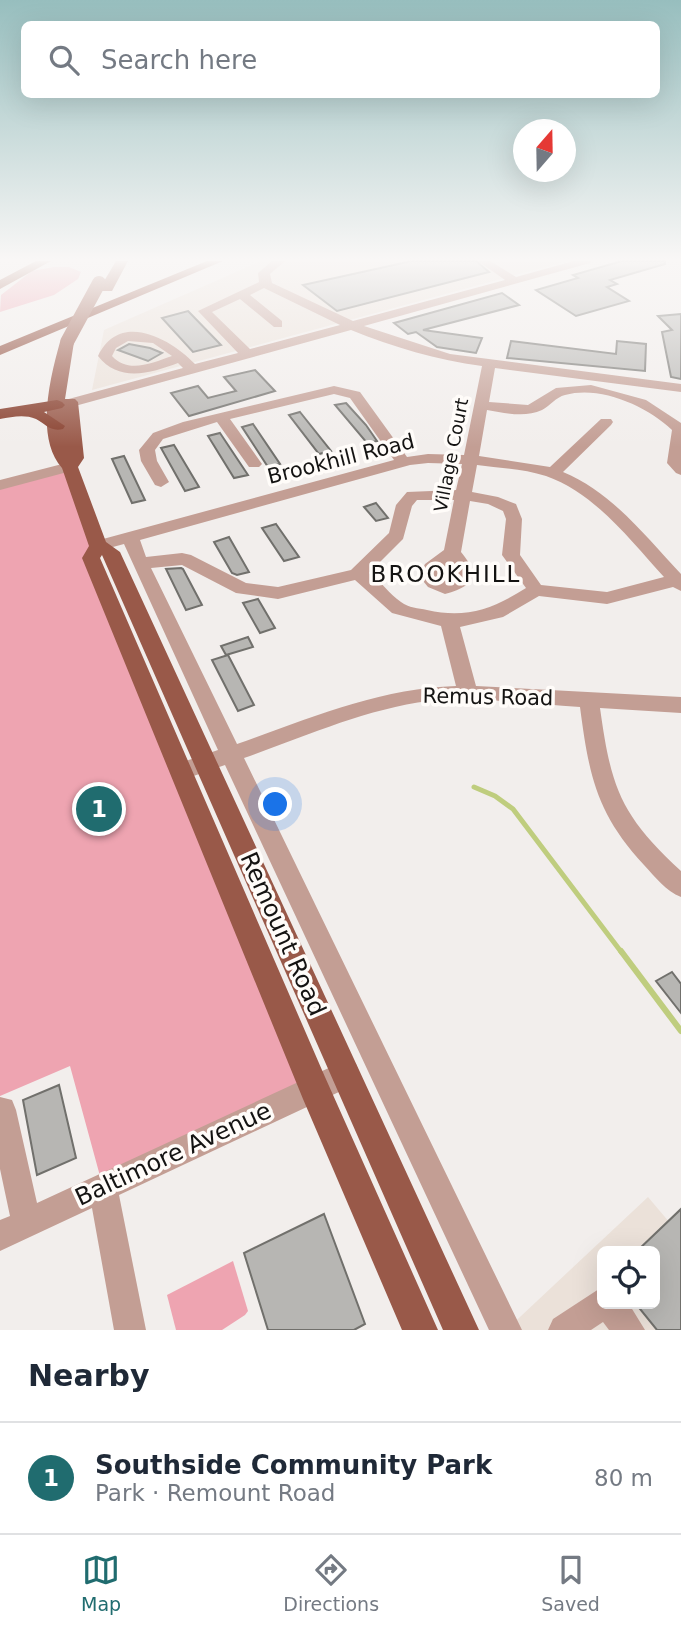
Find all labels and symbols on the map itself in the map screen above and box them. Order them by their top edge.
north arrow [513,119,576,182]
street label: Village Court [430,396,472,514]
street label: Brookhill Road [265,429,417,489]
district label: BROOKHILL [371,561,521,587]
street label: Remus Road [422,684,554,710]
pin: 1 [76,783,122,835]
your location [258,787,292,821]
street label: Remount Road [234,848,332,1020]
street label: Baltimore Avenue [71,1096,275,1212]

